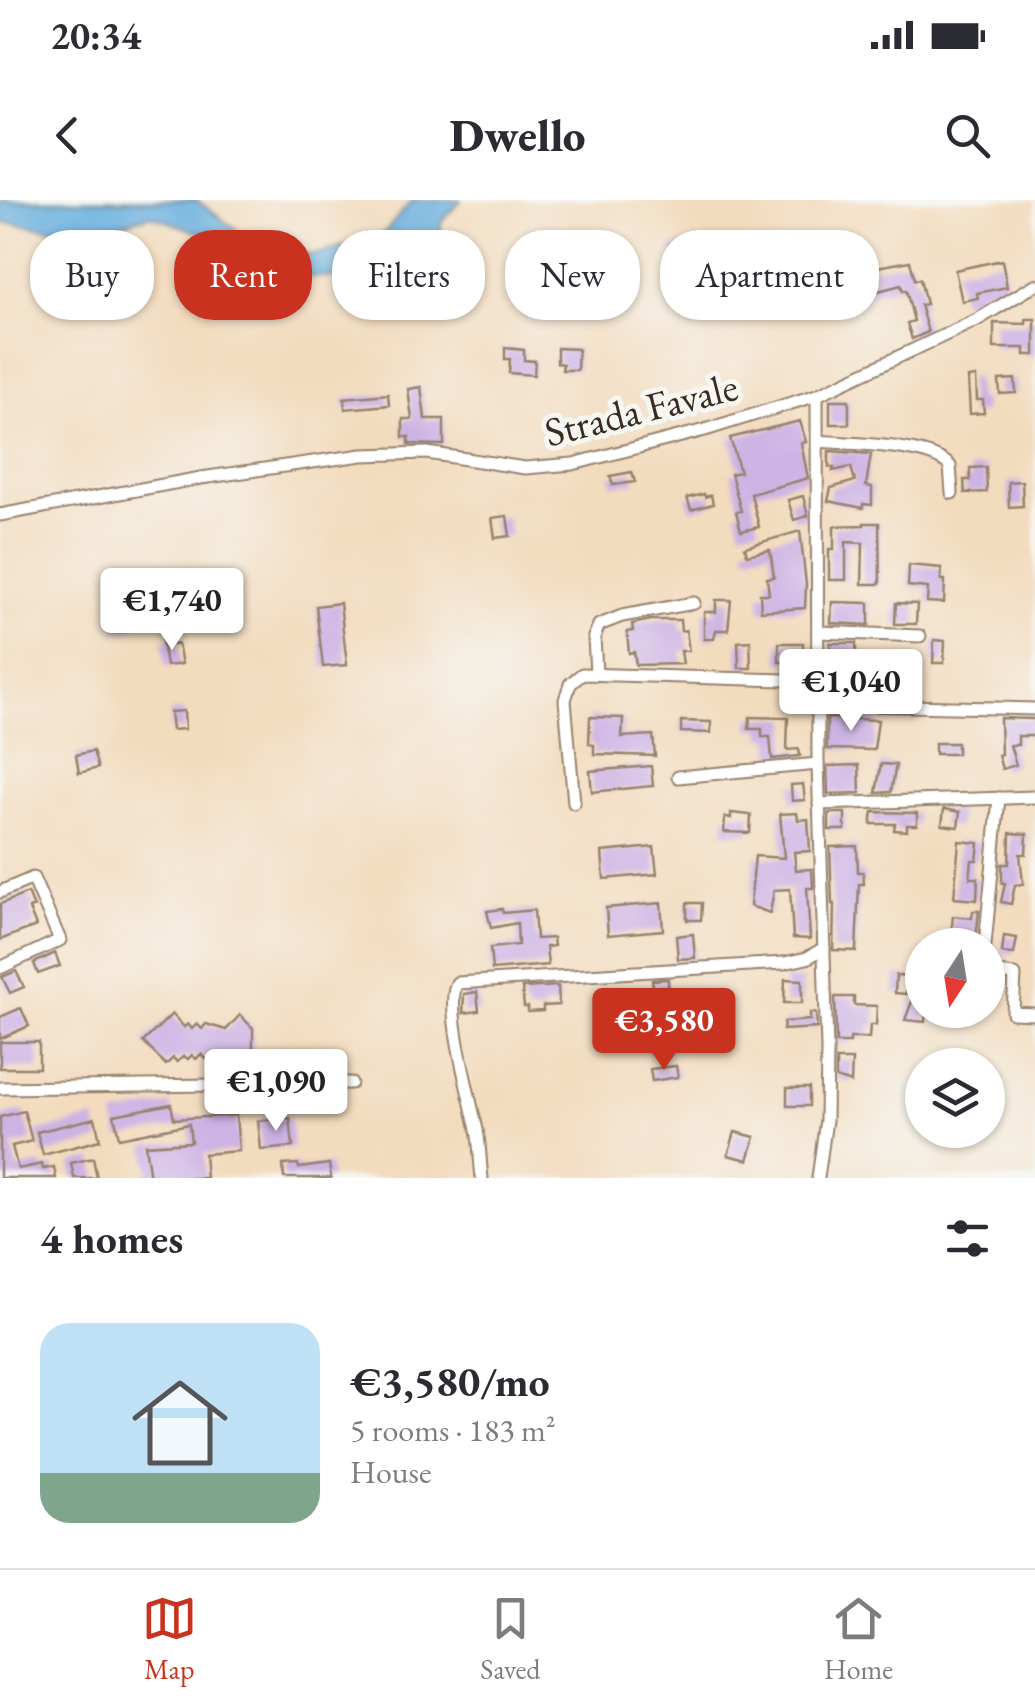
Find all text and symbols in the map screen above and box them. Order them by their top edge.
text: 20:34 [50,11,141,60]
text: Dwello [450,106,585,164]
icon: back [40,108,95,163]
icon: search [940,108,995,163]
chip: Buy [30,230,154,320]
chip: Rent [174,230,312,320]
chip: Filters [332,230,485,320]
chip: New [505,230,640,320]
chip: Apartment [660,230,879,320]
street label: Strada Favale [539,360,743,458]
pin: €1,740 [91,568,253,653]
text: €1,740 [122,579,222,621]
pin: €1,040 [770,649,932,734]
text: €1,040 [801,660,901,702]
north arrow [905,928,1005,1028]
map controls [905,928,1005,1148]
pin: €3,580 [583,988,745,1073]
text: €3,580 [614,999,714,1041]
button: layers [905,1048,1005,1148]
pin: €1,090 [195,1049,357,1134]
text: €1,090 [226,1060,326,1102]
text: 4 homes [40,1211,183,1266]
icon: filters [940,1211,995,1266]
text: €3,580/mo [350,1354,550,1409]
icon: home [120,1363,240,1483]
text: 5 rooms · 183 m² [350,1409,556,1451]
text: House [350,1451,431,1493]
tab: Map [142,1591,197,1687]
tab: Saved [480,1591,540,1687]
tab: Home [824,1591,893,1687]

